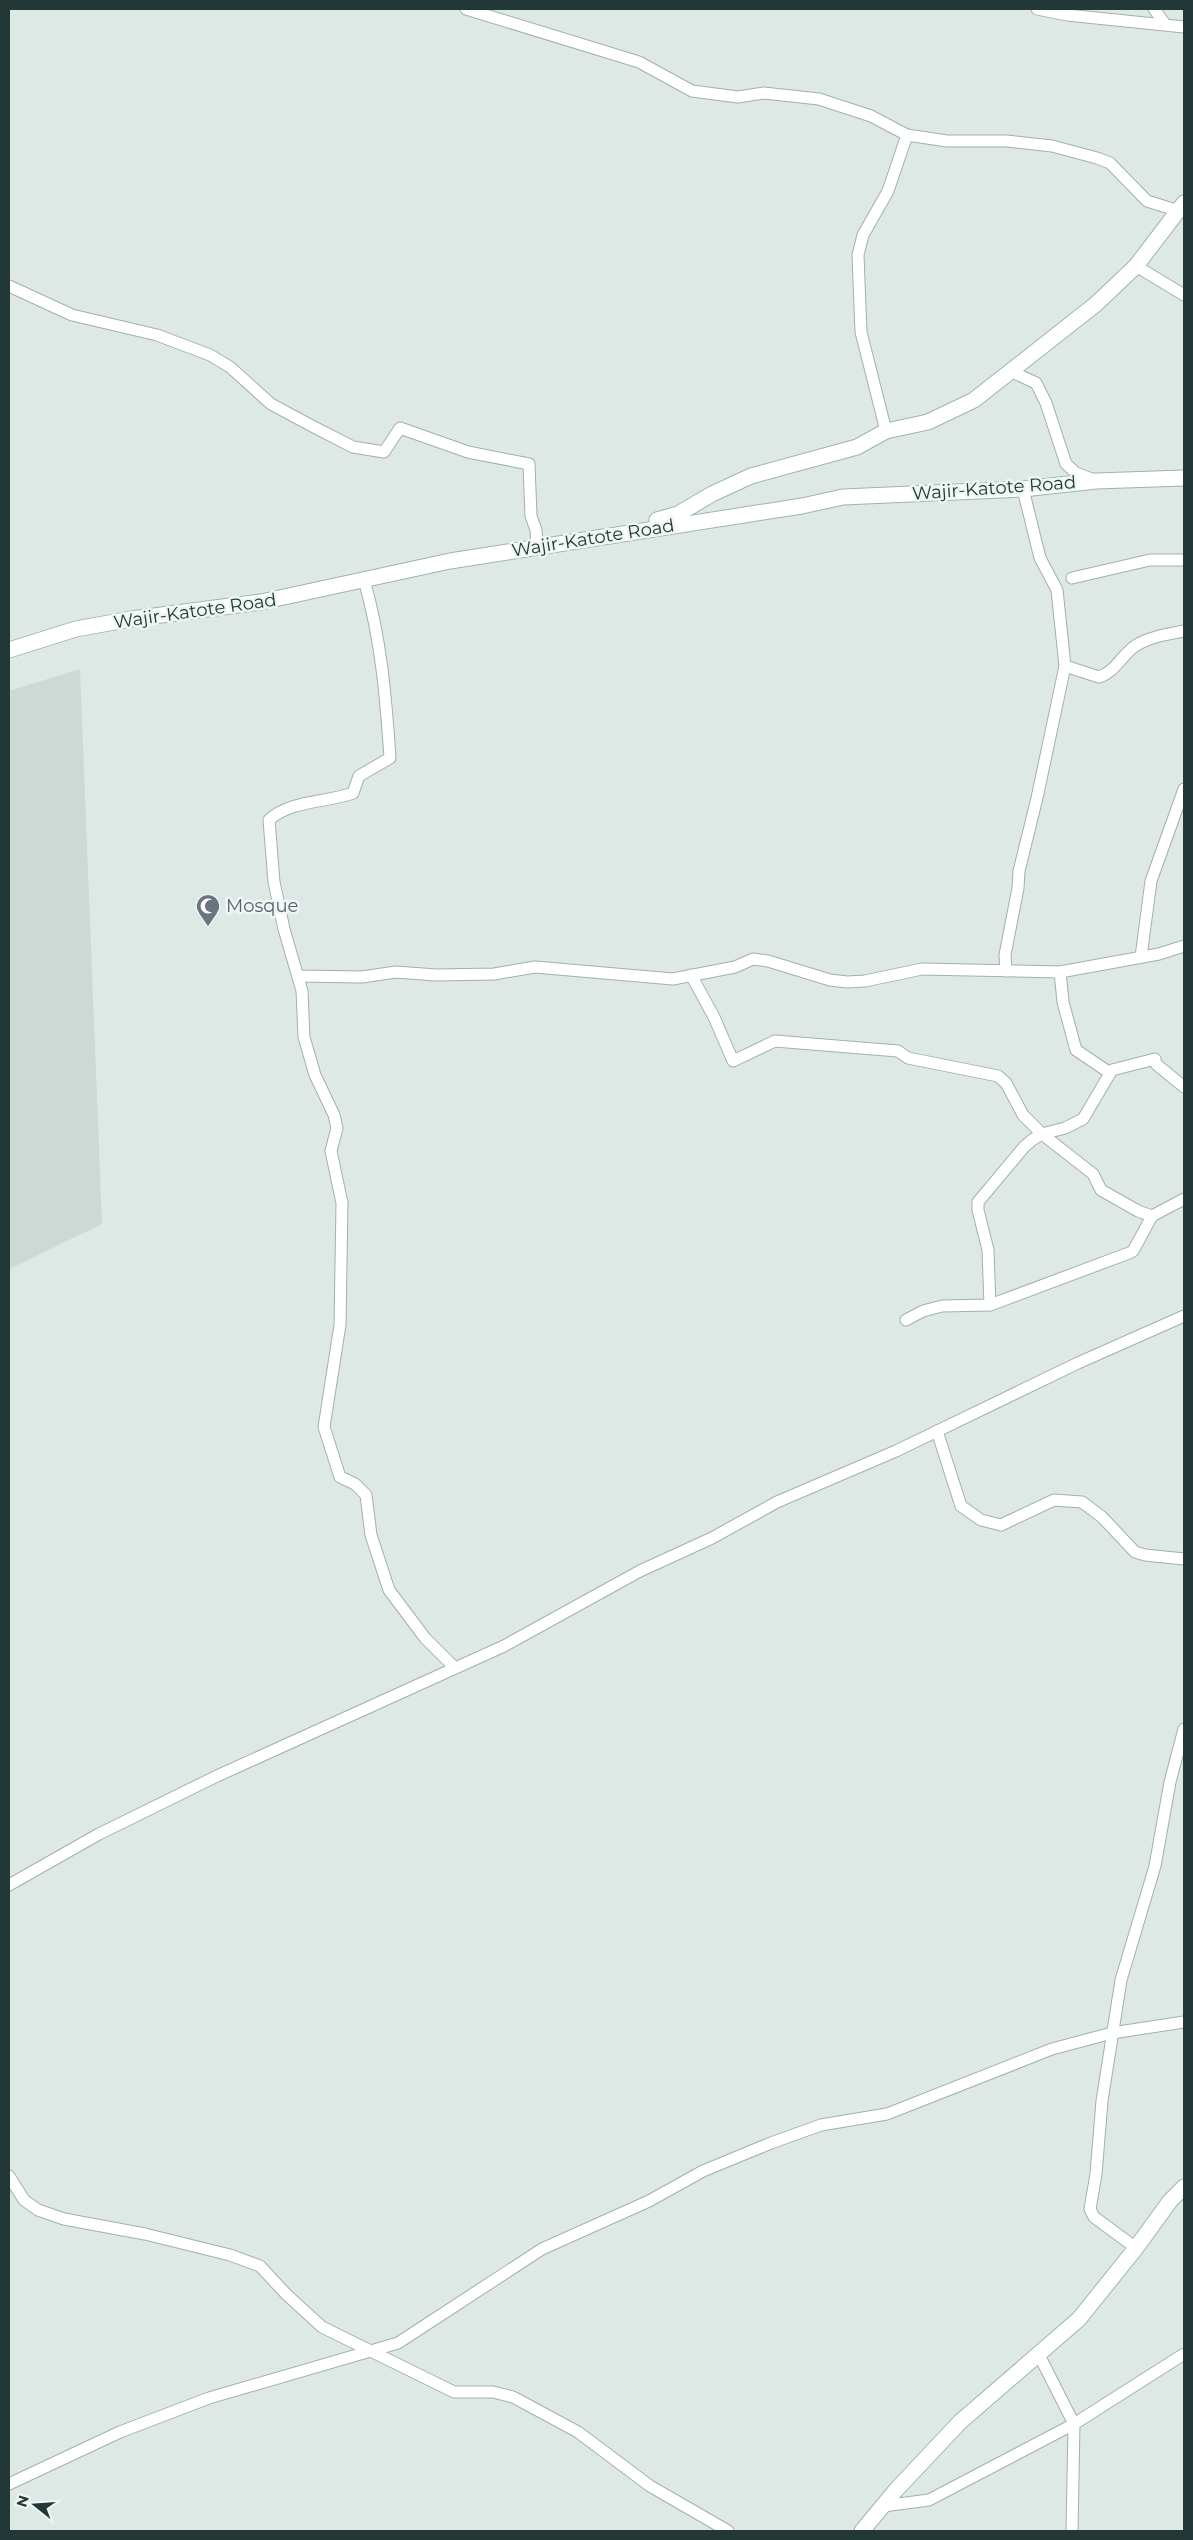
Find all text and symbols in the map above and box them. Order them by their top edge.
street label: Wajir-Katote Road [911,471,1077,505]
street label: Wajir-Katote Road [510,514,676,562]
street label: Wajir-Katote Road [112,589,278,633]
mosque icon: Mosque [195,893,221,927]
place label: Mosque [226,895,299,917]
north arrow [10,2480,60,2530]
text: N [12,2493,33,2509]

